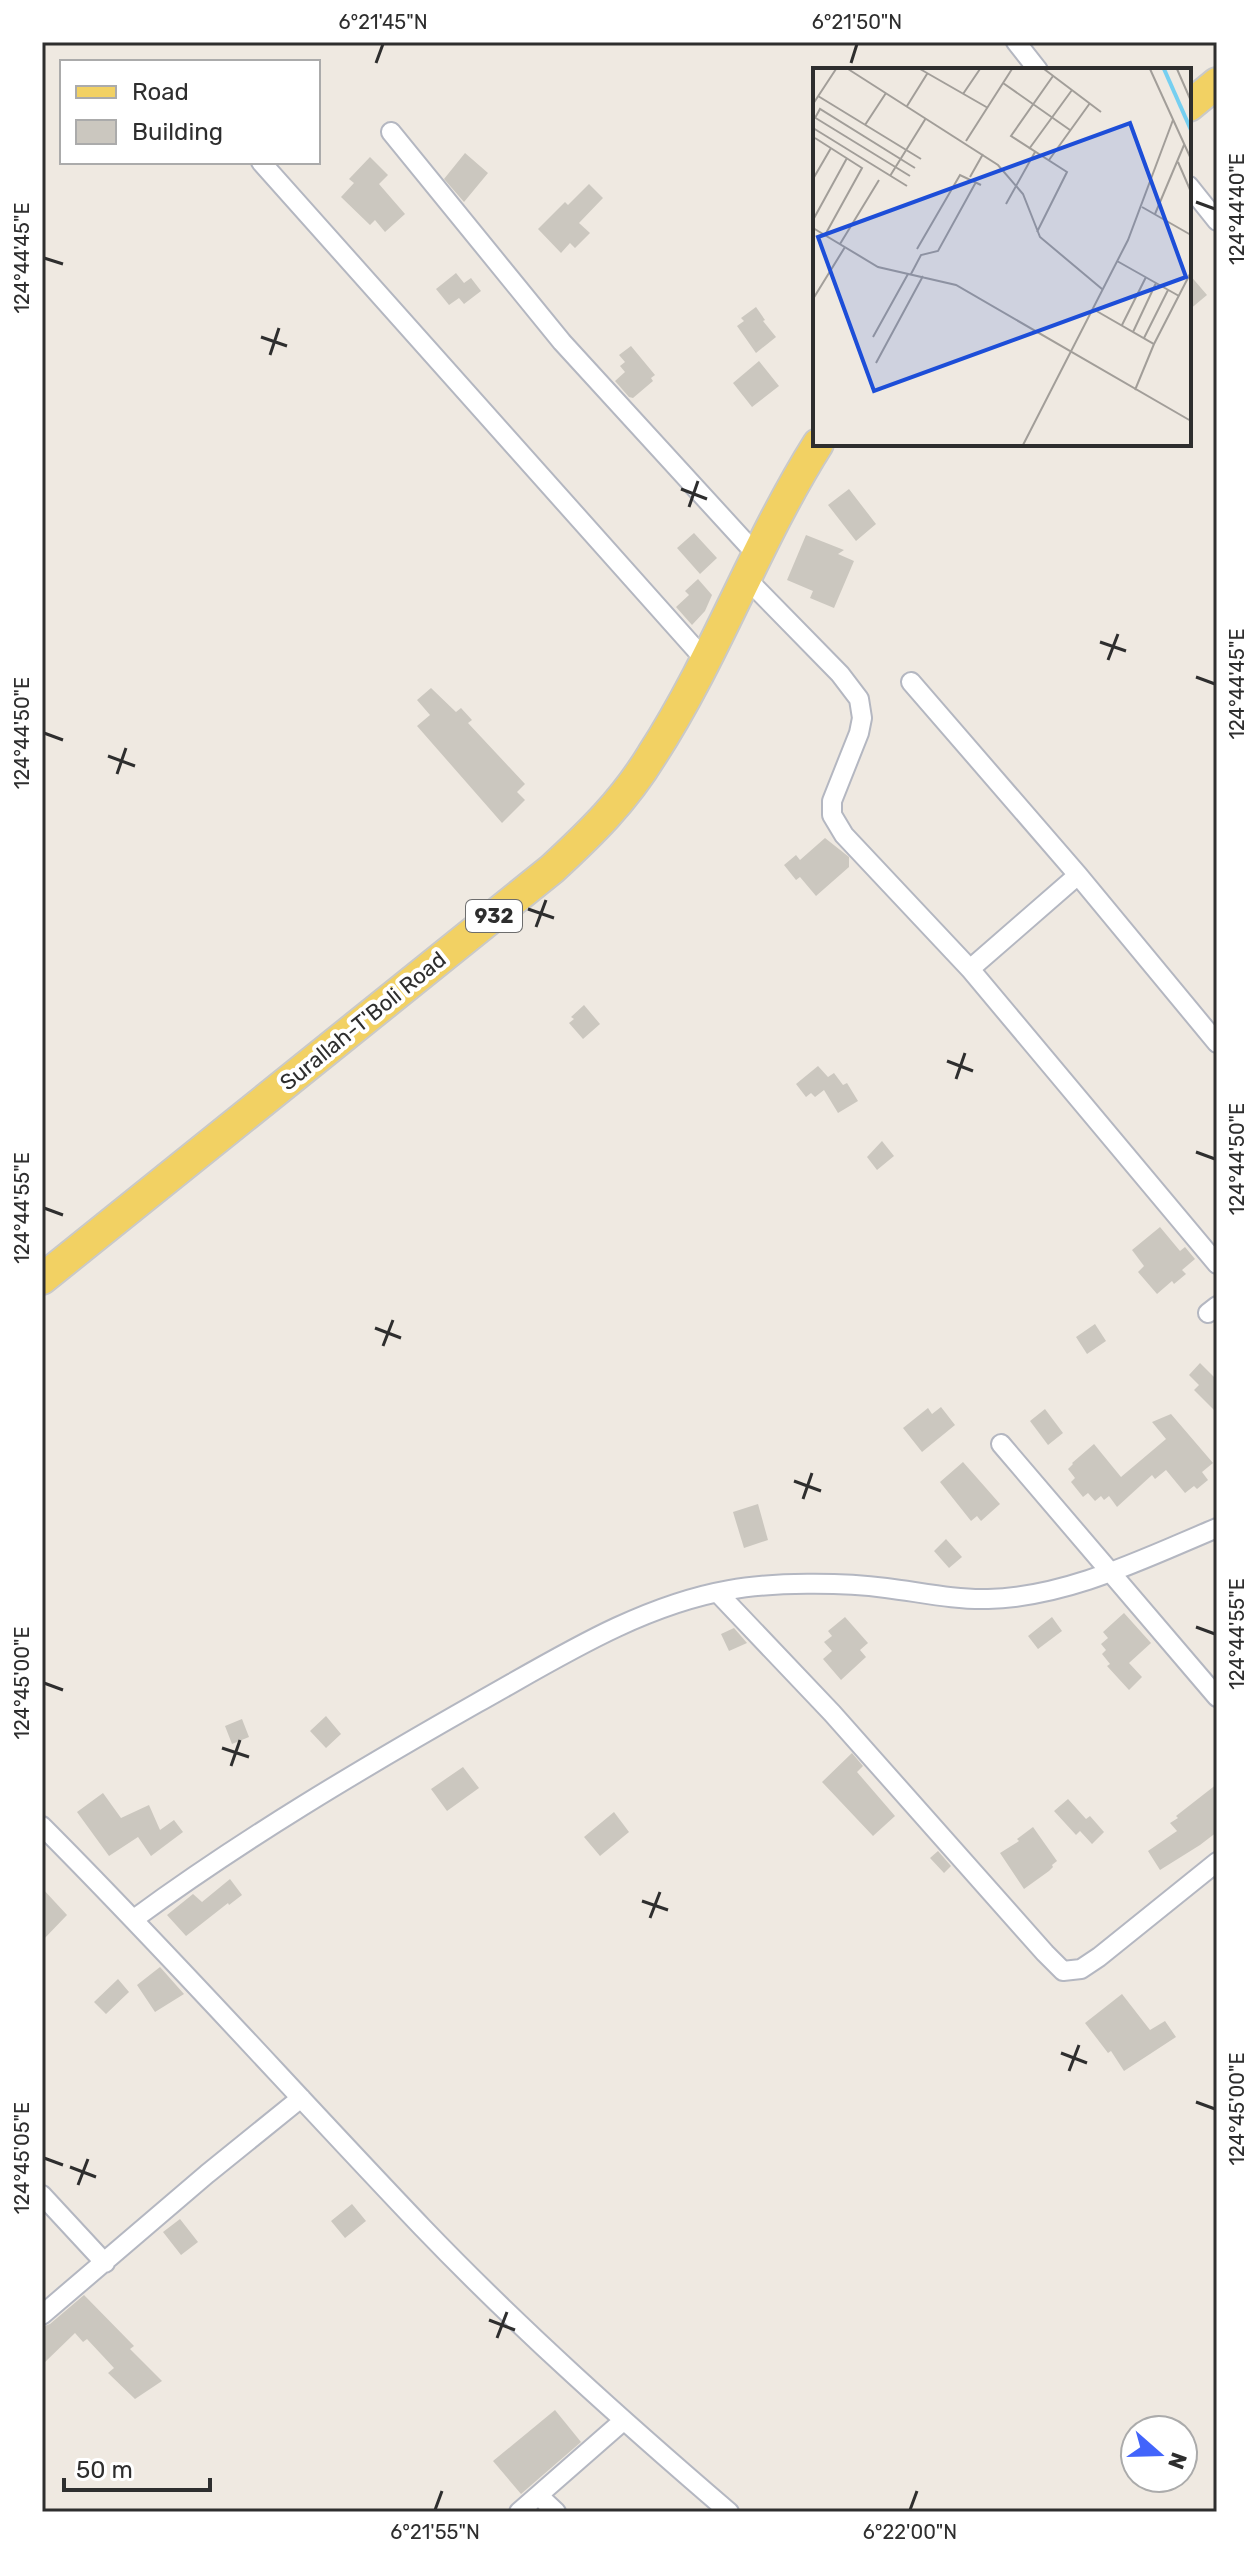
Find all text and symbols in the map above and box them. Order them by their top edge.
text: 6°21'45"N [338,10,428,34]
text: 6°21'50"N [812,10,902,34]
legend [60,60,320,164]
inset map [813,68,1191,446]
text: Road [132,78,189,106]
text: Building [132,118,223,146]
text: 124°44'40"E [1225,153,1249,265]
text: 124°44'45"E [10,202,34,314]
text: 124°44'45"E [1225,628,1249,740]
text: 124°44'50"E [10,677,34,789]
road number: 932 [466,900,522,932]
street label: Surallah-T'Boli Road [275,946,451,1096]
text: 124°44'50"E [1225,1103,1249,1215]
text: 124°44'55"E [10,1152,34,1264]
text: 124°44'55"E [1225,1578,1249,1690]
text: 124°45'00"E [10,1626,34,1740]
text: 124°45'00"E [1225,2052,1249,2166]
text: 124°45'05"E [10,2102,34,2214]
north arrow [1119,2414,1199,2494]
scale bar [64,2442,210,2492]
text: N [1162,2449,1193,2473]
text: 50 m [76,2456,133,2484]
text: 6°21'55"N [390,2520,480,2544]
text: 6°22'00"N [863,2520,957,2544]

